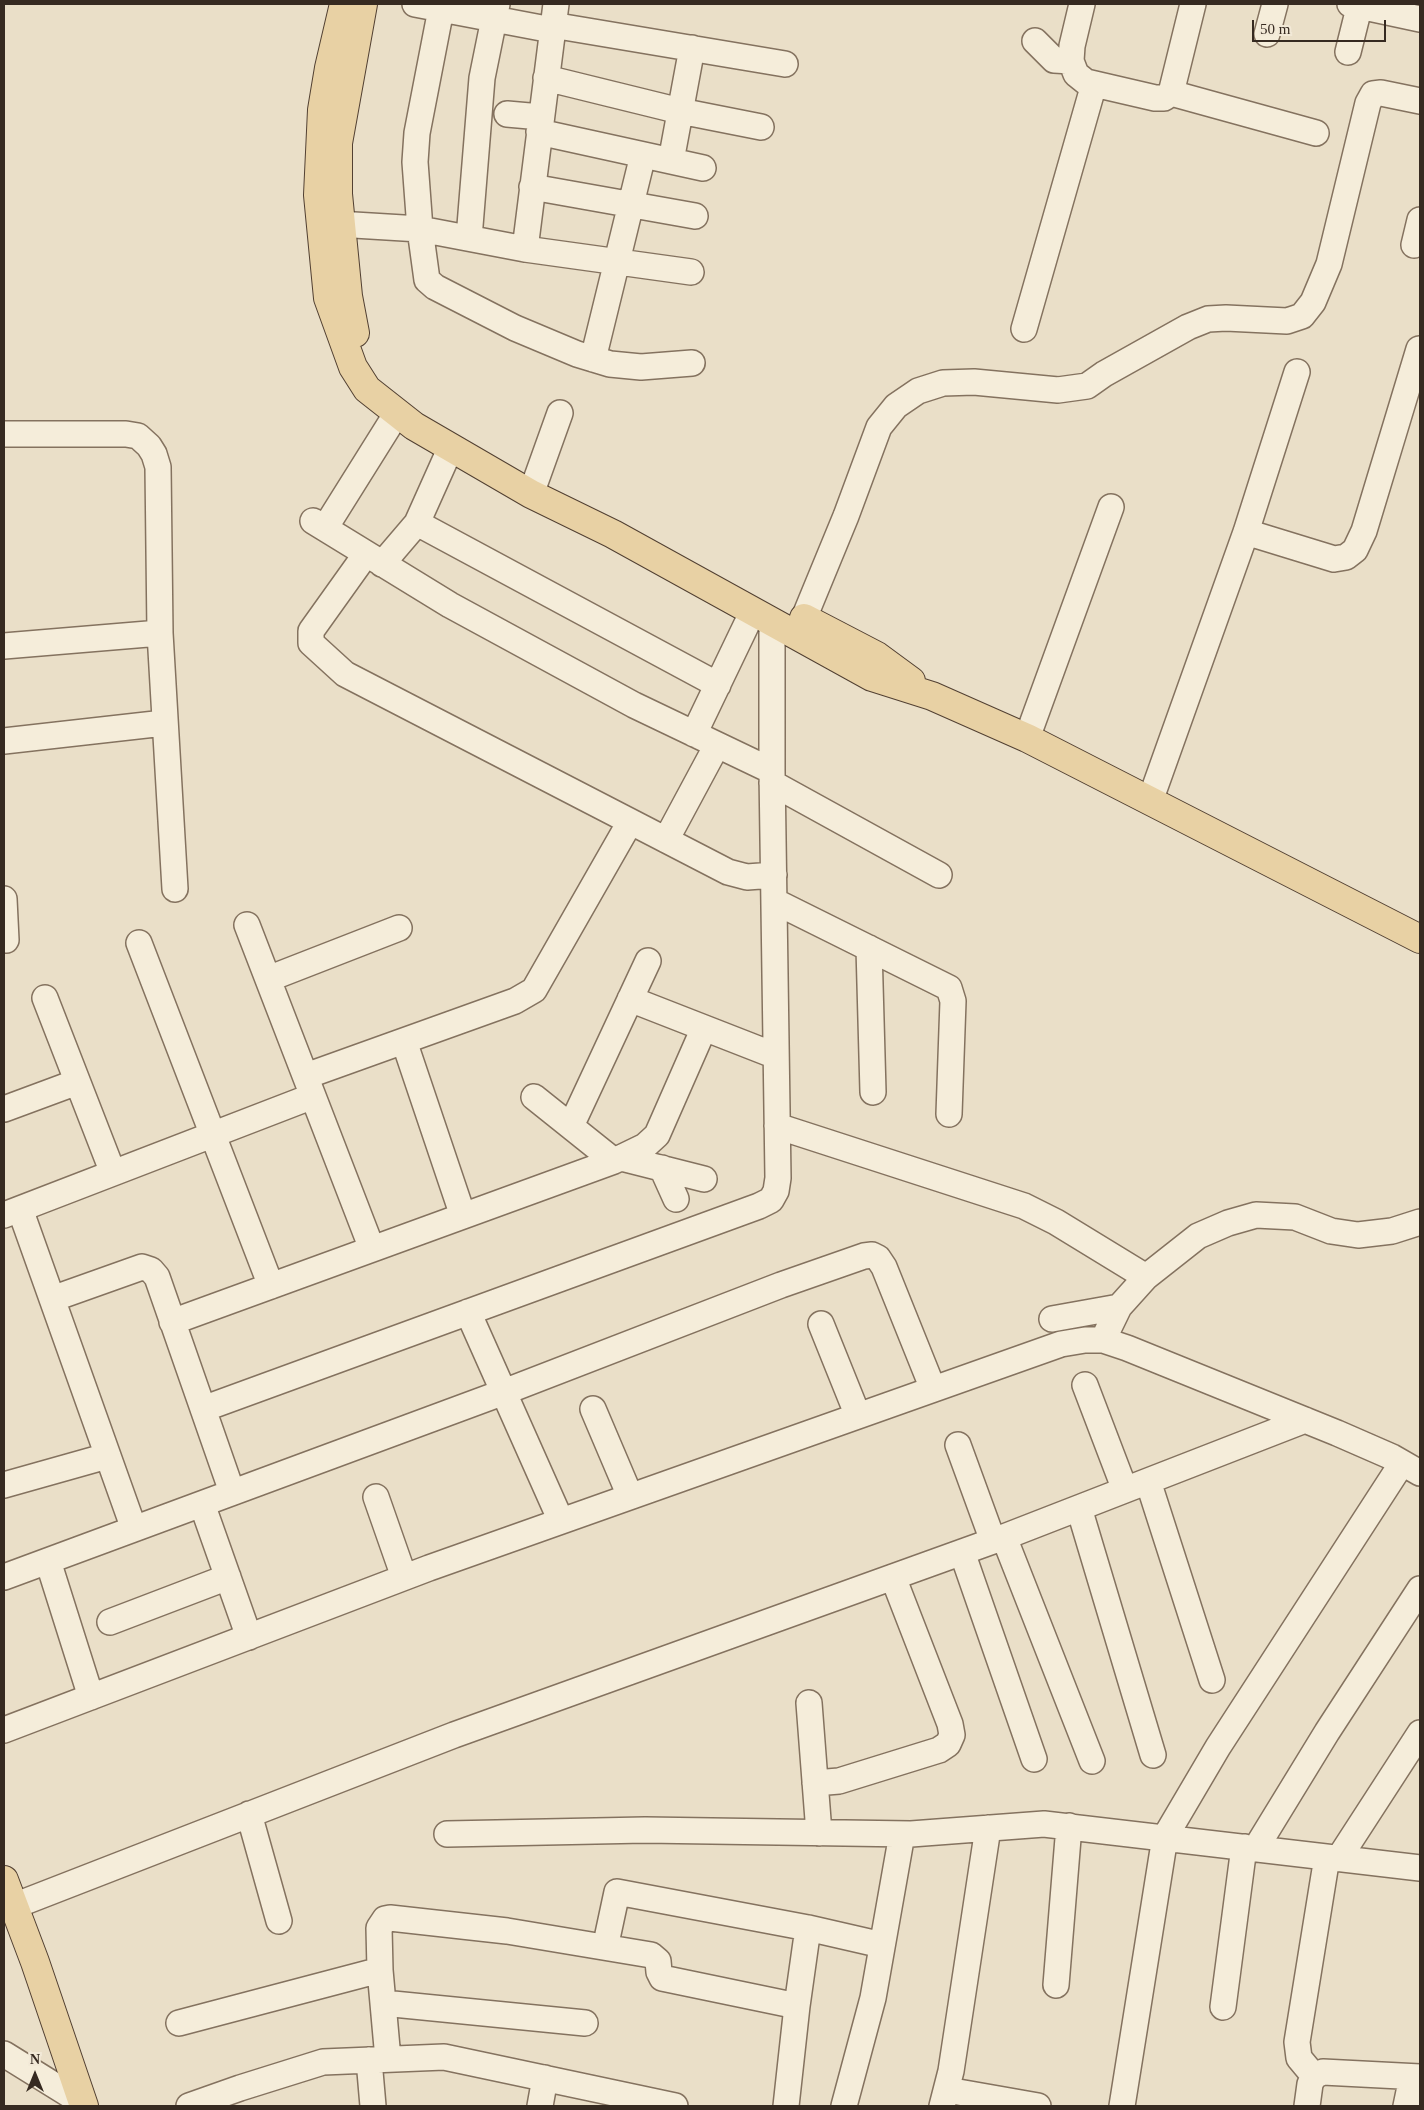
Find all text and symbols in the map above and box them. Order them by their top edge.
scale bar [1254,10,1388,42]
text: 50 m [1260,21,1290,37]
north arrow [10,2050,60,2100]
text: N [30,2052,40,2067]

